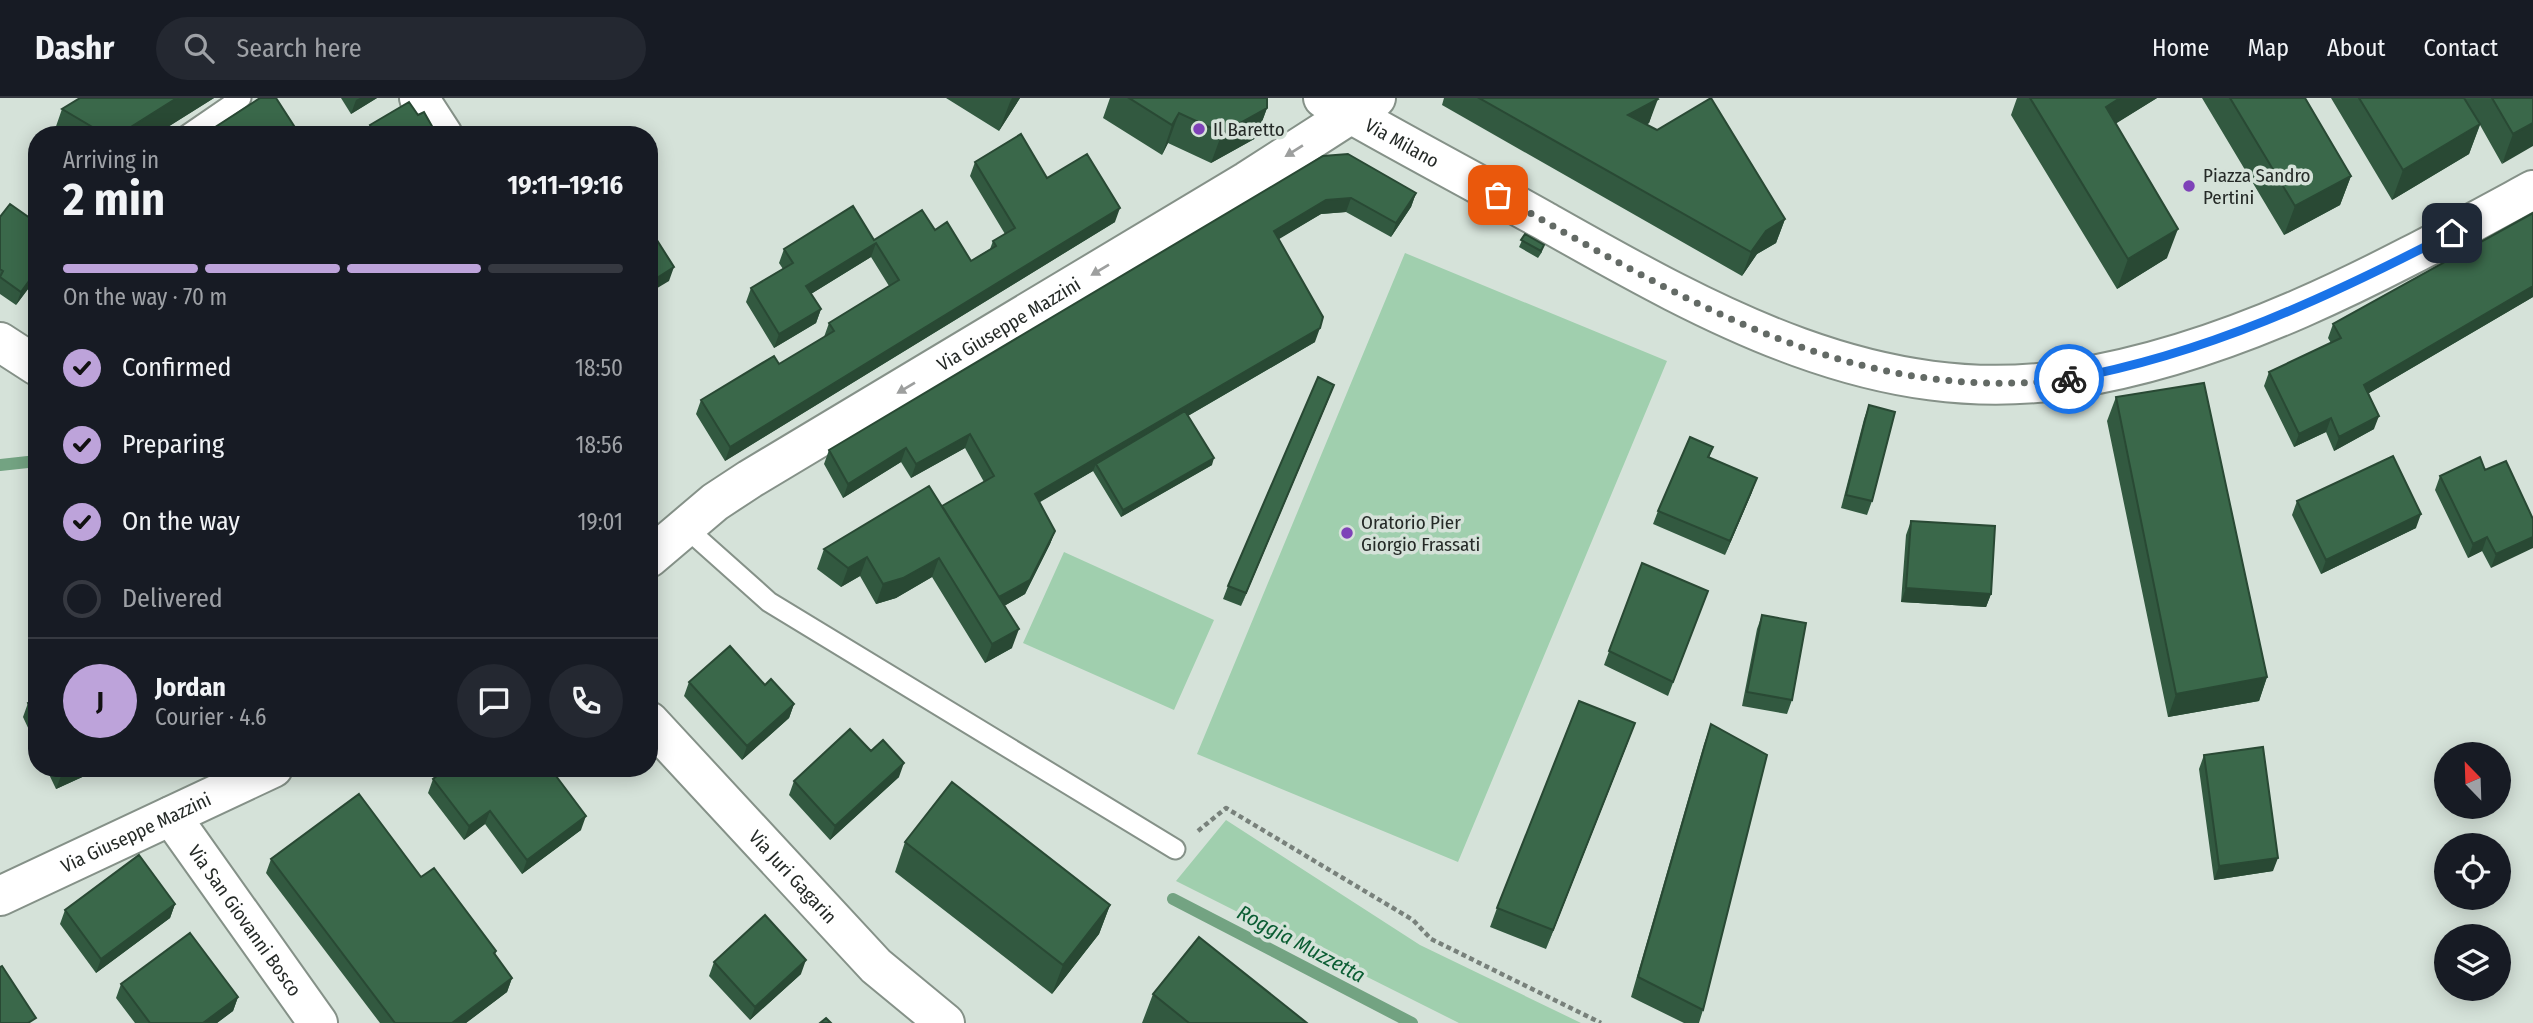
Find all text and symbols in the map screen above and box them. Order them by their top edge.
search box [156,17,646,80]
text: Dashr [35,28,114,68]
icon: search [180,29,218,67]
text: Search here [236,33,362,64]
text: Home [2152,34,2209,62]
text: Map [2247,34,2289,62]
text: About [2327,34,2385,62]
text: Contact [2423,34,2498,62]
street label: Via Milano [1361,114,1443,173]
place label: Il Baretto [1213,118,1285,141]
marker: Il Baretto [1191,121,1207,137]
one-way arrow [1284,145,1304,158]
text: Arriving in [63,146,159,174]
place label: Piazza Sandro Pertini [2203,164,2311,209]
pin [1468,165,1528,225]
text: 19:11–19:16 [507,170,623,201]
text: 2 min [63,172,165,227]
icon: bag [1479,176,1517,214]
marker: Piazza Sandro Pertini [2181,178,2197,194]
pin [2422,203,2482,263]
icon: home [2433,214,2471,252]
one-way arrow [1090,263,1110,276]
street label: Via Giuseppe Mazzini [933,273,1085,376]
text: On the way · 70 m [63,283,227,311]
courier [2034,344,2104,414]
icon: check [63,349,101,387]
text: Confirmed [122,352,232,383]
text: 18:50 [575,354,623,382]
icon: bike [2050,360,2088,398]
one-way arrow [896,382,915,395]
icon: check [63,426,101,464]
text: Preparing [122,429,224,460]
text: 18:56 [576,431,623,459]
icon: check [63,503,101,541]
text: On the way [122,506,240,537]
text: 19:01 [578,508,623,536]
place label: Oratorio Pier Giorgio Frassati [1361,511,1480,556]
marker: Oratorio Pier Giorgio Frassati [1339,525,1355,541]
text: Delivered [122,583,223,614]
button: chat [457,664,531,738]
button: phone [549,664,623,738]
text: Jordan [155,672,226,703]
text: J [96,686,104,717]
text: Courier · 4.6 [155,703,266,731]
north arrow [2434,742,2511,819]
map controls [2434,742,2511,1001]
street label: Via Giuseppe Mazzini [57,788,215,878]
street label: Via Juri Gagarin [744,826,841,928]
button: locate [2434,833,2511,910]
street label: Via San Giovanni Bosco [183,841,306,1001]
water label: Roggia Muzzetta [1233,899,1369,989]
button: layers [2434,924,2511,1001]

